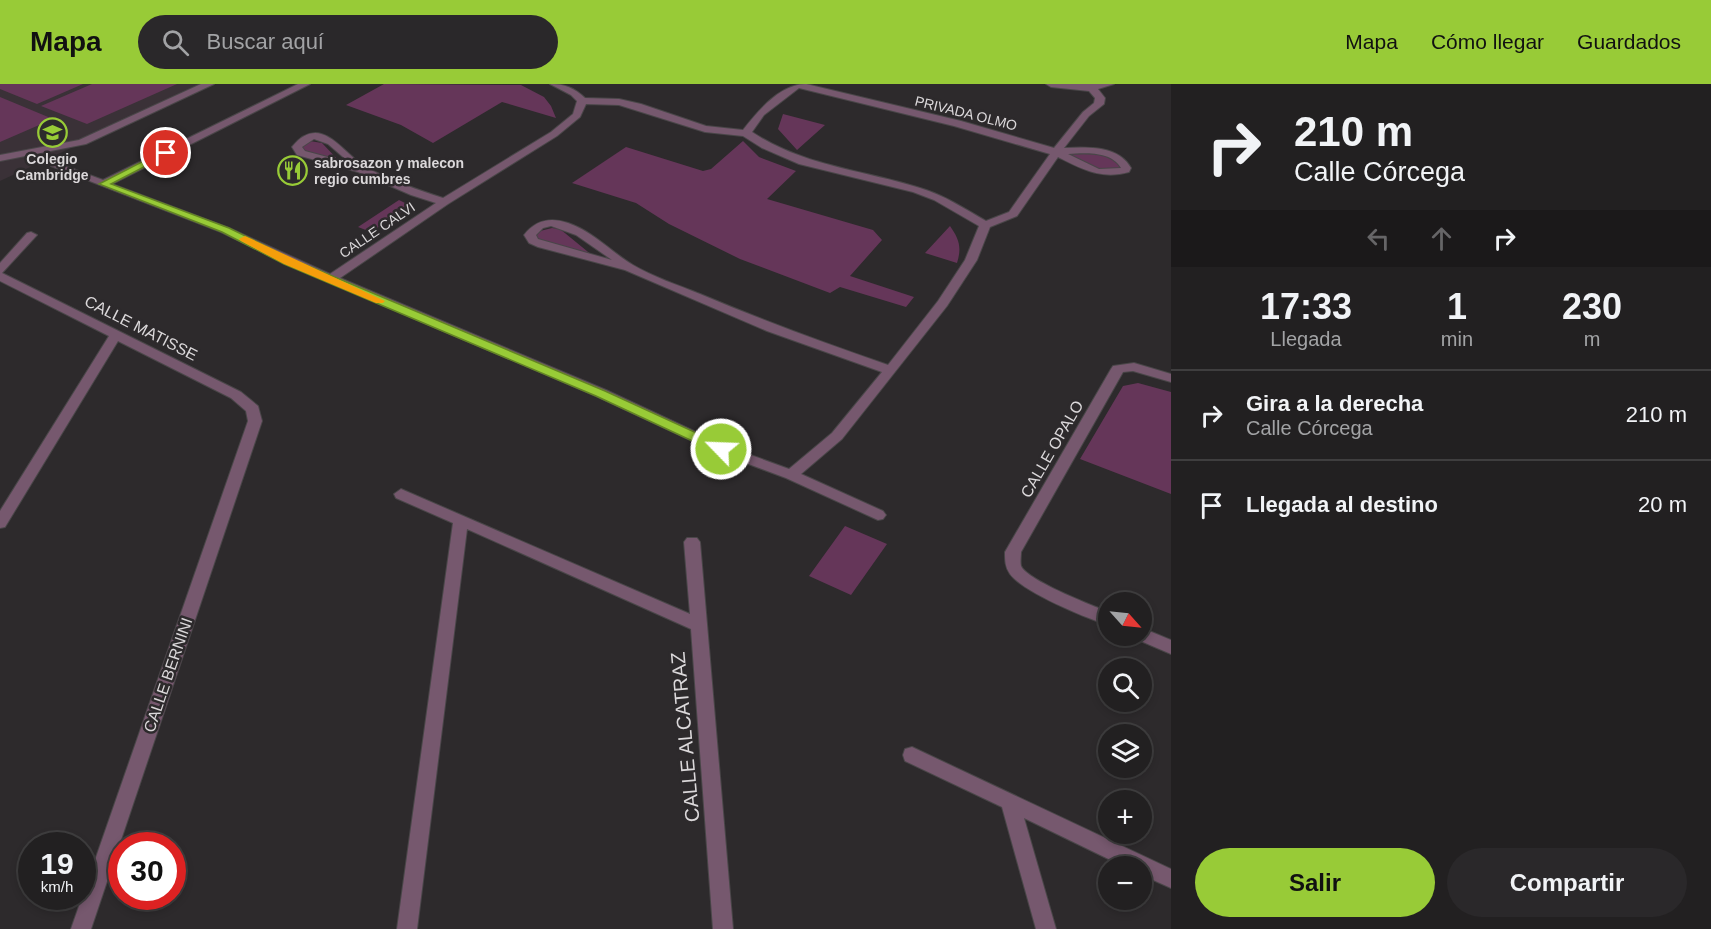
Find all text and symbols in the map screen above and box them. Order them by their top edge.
search box [138,15,558,69]
text: Mapa [30,26,102,57]
icon: search [159,26,192,59]
text: Buscar aquí [207,29,324,54]
text: Mapa [1345,30,1398,53]
text: Cómo llegar [1431,30,1544,53]
text: Guardados [1577,30,1681,53]
street label: PRIVADA OLMO [913,93,1019,133]
icon: right [1195,108,1273,186]
text: 210 m [1294,108,1413,155]
school or university icon: Colegio Cambridge [36,116,68,148]
pin [140,127,191,178]
icon: arrive [149,136,182,169]
place label: Colegio Cambridge [15,151,89,183]
restaurant icon: sabrosazon y malecon regio cumbres [277,155,309,187]
place label: sabrosazon y malecon regio cumbres [314,155,464,187]
text: Calle Córcega [1294,157,1465,187]
street label: CALLE CALVI [336,199,418,261]
icon: left [1362,222,1395,255]
icon: ahead [1425,222,1458,255]
icon: right [1488,222,1521,255]
text: 17:33 [1260,286,1352,327]
text: 1 [1447,286,1467,327]
text: 230 [1562,286,1622,327]
street label: CALLE MATISSE [82,292,200,364]
text: Llegada [1270,328,1342,350]
text: min [1441,328,1473,350]
text: m [1584,328,1600,350]
text: Gira a la derecha [1246,391,1423,416]
street label: CALLE OPALO [1017,398,1087,500]
icon: right [1195,399,1228,432]
text: 210 m [1626,402,1687,427]
position arrow [689,417,753,481]
text: Calle Córcega [1246,417,1373,439]
icon: arrive [1195,489,1228,522]
text: Llegada al destino [1246,492,1438,517]
text: 20 m [1638,492,1687,517]
north arrow [1098,592,1152,646]
map controls [1098,592,1152,910]
street label: CALLE BERNINI [140,615,196,735]
street label: CALLE ALCATRAZ [667,651,703,823]
button: search [1098,658,1152,712]
button: layers [1098,724,1152,778]
button: + [1098,790,1152,844]
speed limit sign: 30 [108,832,186,910]
text: 19 [40,847,74,880]
button: Salir [1195,848,1435,917]
button: Compartir [1447,848,1687,917]
button: − [1098,856,1152,910]
text: km/h [41,878,73,895]

